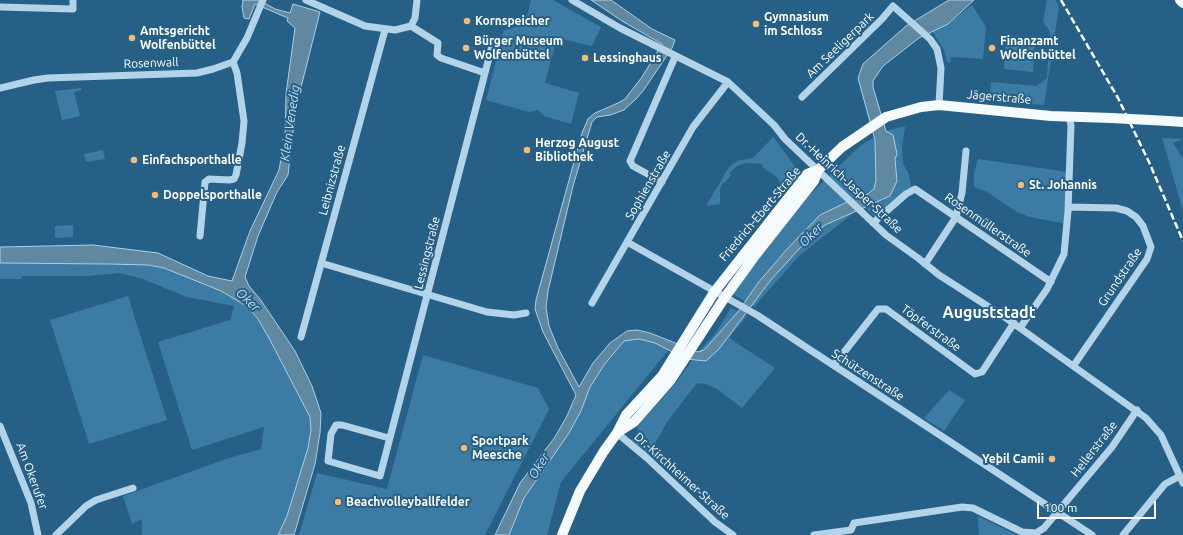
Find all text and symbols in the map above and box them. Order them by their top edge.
street label: Am Seeligerpark [803,9,877,81]
place label: Gymnasium im Schloss [764,10,829,38]
place label: Kornspeicher [475,14,550,28]
marker: Kornspeicher [462,16,472,26]
marker: Gymnasium im Schloss [751,19,761,29]
place label: Amtsgericht Wolfenbüttel [140,24,216,52]
marker: Amtsgericht Wolfenbüttel [127,33,137,43]
place label: Bürger Museum Wolfenbüttel [474,34,563,62]
place label: Finanzamt Wolfenbüttel [1000,34,1076,62]
marker: Bürger Museum Wolfenbüttel [461,43,471,53]
marker: Finanzamt Wolfenbüttel [987,43,997,53]
place label: Lessinghaus [593,51,661,65]
marker: Lessinghaus [580,53,590,63]
street label: Rosenwall [123,55,179,71]
water label: Klein Venedig [277,84,303,162]
street label: Jägerstraße [966,87,1032,107]
street label: Dr.-Heinrich-Jasper-Straße [792,130,906,236]
place label: Herzog August Bibliothek [535,136,619,164]
street label: Leibnizstraße [316,143,348,217]
marker: Herzog August Bibliothek [522,145,532,155]
street label: Sophienstraße [622,148,674,222]
place label: Einfachsporthalle [142,153,242,167]
marker: Einfachsporthalle [129,155,139,165]
street label: Friedrich-Ebert-Straße [716,164,804,264]
place label: St. Johannis [1029,178,1097,192]
marker: St. Johannis [1016,180,1026,190]
place label: Doppelsporthalle [163,188,262,202]
marker: Doppelsporthalle [150,190,160,200]
street label: Rosenmüllerstraße [942,190,1034,260]
street label: Lessingstraße [411,215,443,291]
water label: Oker [796,220,826,250]
street label: Grundstraße [1095,245,1145,309]
water label: Oker [233,285,263,315]
street label: Töpferstraße [898,301,964,355]
district label: Auguststadt [942,303,1036,323]
street label: Schützenstraße [829,346,907,404]
street label: Hellerstraße [1068,418,1120,480]
street label: Dr.-Kirchheimer-Straße [631,429,733,523]
place label: Sportpark Meesche [472,434,529,462]
street label: Am Okerufer [13,441,51,511]
marker: Sportpark Meesche [459,443,469,453]
water label: Oker [525,450,553,482]
place label: Yeþil Camii [982,452,1044,466]
marker: Yeþil Camii [1047,454,1057,464]
scale bar [1039,493,1158,519]
place label: Beachvolleyballfelder [346,495,470,509]
marker: Beachvolleyballfelder [333,497,343,507]
text: 100 m [1044,501,1077,514]

